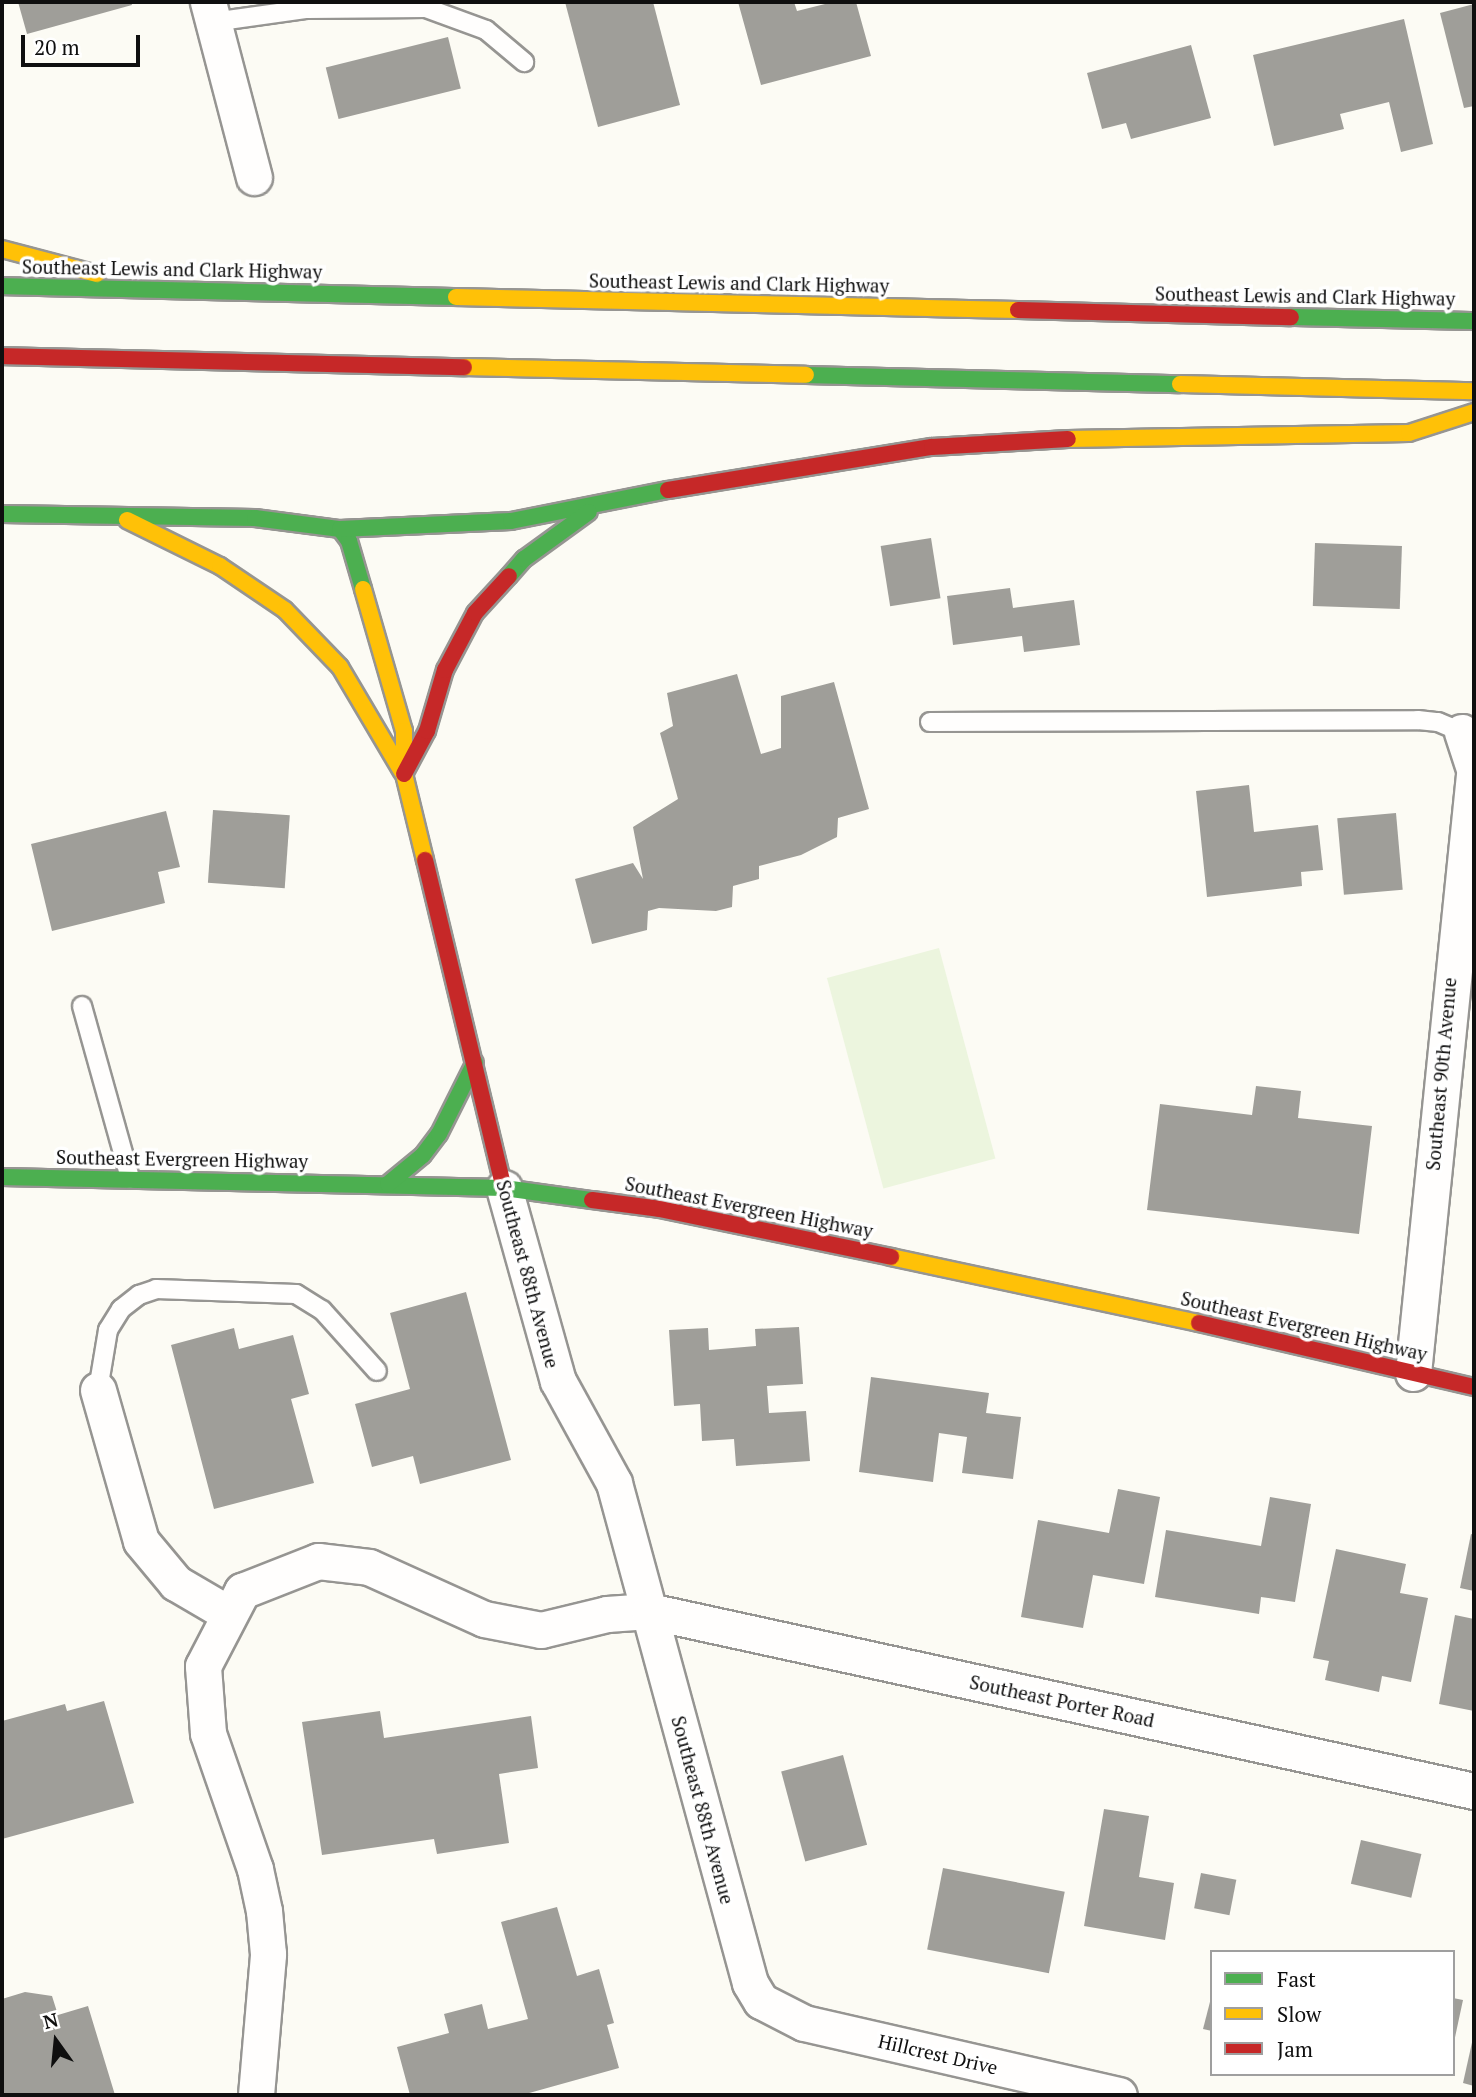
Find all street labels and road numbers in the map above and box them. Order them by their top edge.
street label: Southeast Lewis and Clark Highway [22,255,322,283]
street label: Southeast Lewis and Clark Highway [589,269,889,297]
street label: Southeast Lewis and Clark Highway [1155,282,1455,310]
street label: Southeast 90th Avenue [1421,976,1461,1172]
street label: Southeast Evergreen Highway [56,1145,308,1173]
street label: Southeast Evergreen Highway [623,1172,875,1242]
street label: Southeast 88th Avenue [492,1177,564,1371]
street label: Southeast Evergreen Highway [1179,1287,1429,1365]
street label: Southeast Porter Road [968,1670,1156,1732]
street label: Southeast 88th Avenue [667,1713,739,1907]
street label: Hillcrest Drive [876,2029,1000,2079]

